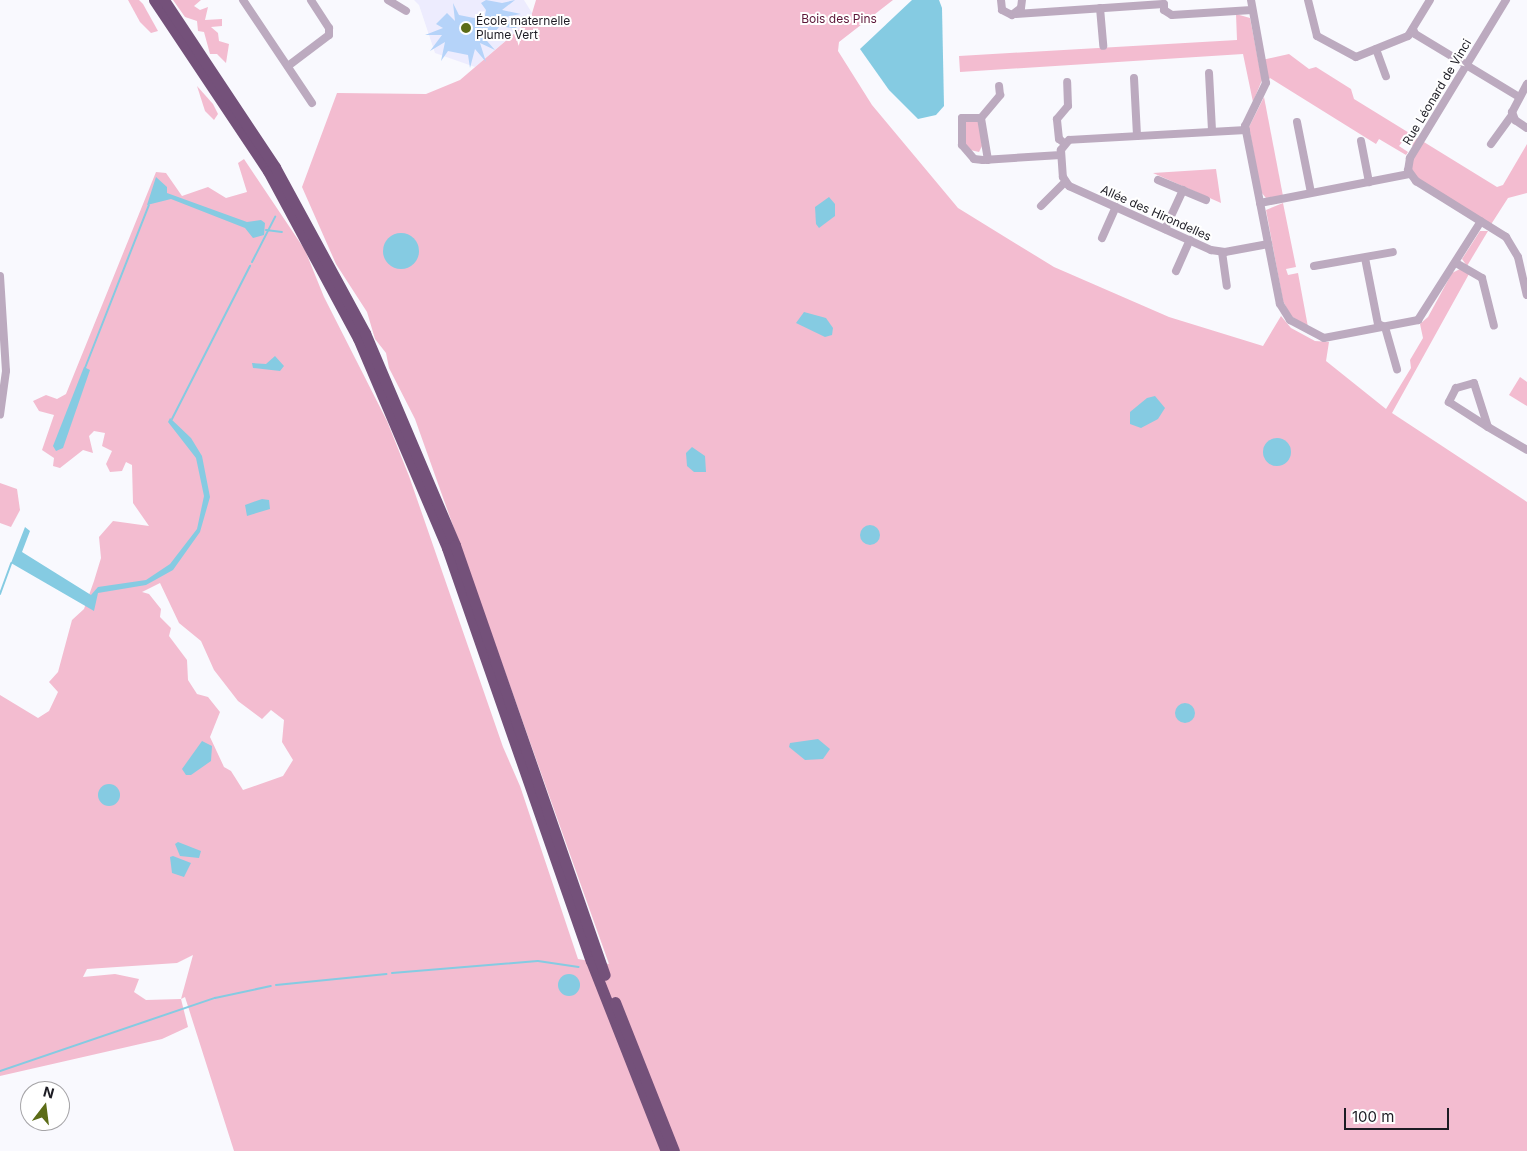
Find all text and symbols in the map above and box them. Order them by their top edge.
park label: Bois des Pins [801,12,877,26]
place label: École maternelle Plume Vert [476,14,570,42]
marker: École maternelle Plume Vert [460,22,472,34]
street label: Rue Léonard de Vinci [1400,37,1474,147]
street label: Allée des Hirondelles [1099,182,1213,244]
north arrow [20,1081,70,1131]
text: N [41,1082,56,1102]
scale bar [1347,1098,1452,1130]
text: 100 m [1352,1107,1394,1126]

